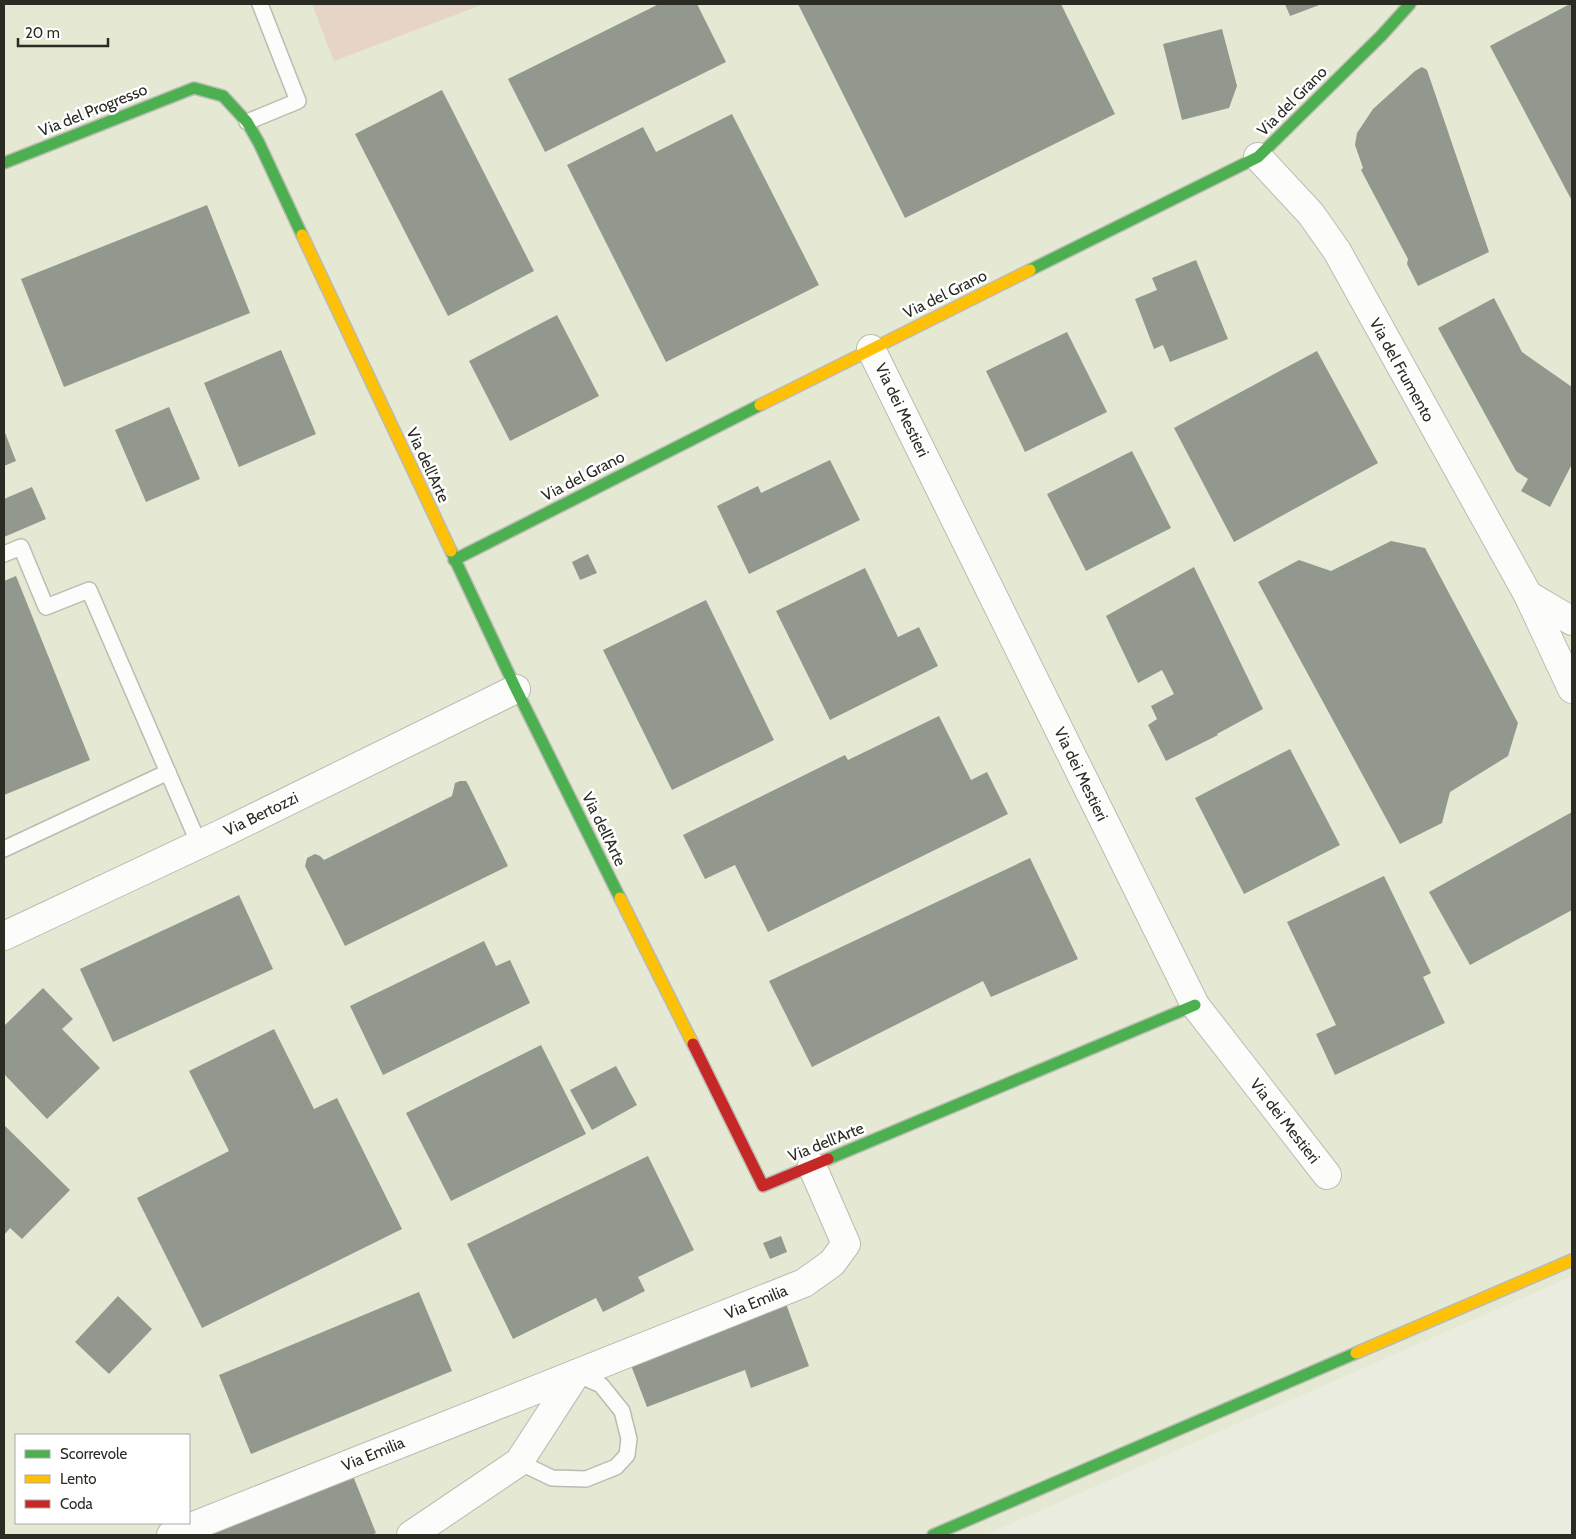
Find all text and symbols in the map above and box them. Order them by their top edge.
scale bar [18,15,108,47]
text: 20 m [25,24,60,42]
street label: Via del Grano [1253,62,1331,140]
street label: Via del Progresso [36,80,150,140]
street label: Via del Grano [900,266,990,322]
street label: Via del Frumento [1366,315,1438,425]
street label: Via dei Mestieri [871,360,933,460]
street label: Via dell'Arte [402,425,454,505]
street label: Via del Grano [538,447,628,505]
street label: Via dei Mestieri [1050,724,1112,824]
street label: Via Bertozzi [221,788,301,840]
street label: Via dell'Arte [578,789,630,869]
street label: Via dei Mestieri [1246,1075,1324,1167]
street label: Via dell'Arte [785,1118,867,1166]
street label: Via Emilia [722,1281,791,1323]
street label: Via Emilia [339,1433,408,1475]
legend [15,1434,190,1524]
text: Scorrevole [60,1445,128,1463]
text: Lento [60,1470,97,1488]
text: Coda [60,1495,94,1513]

